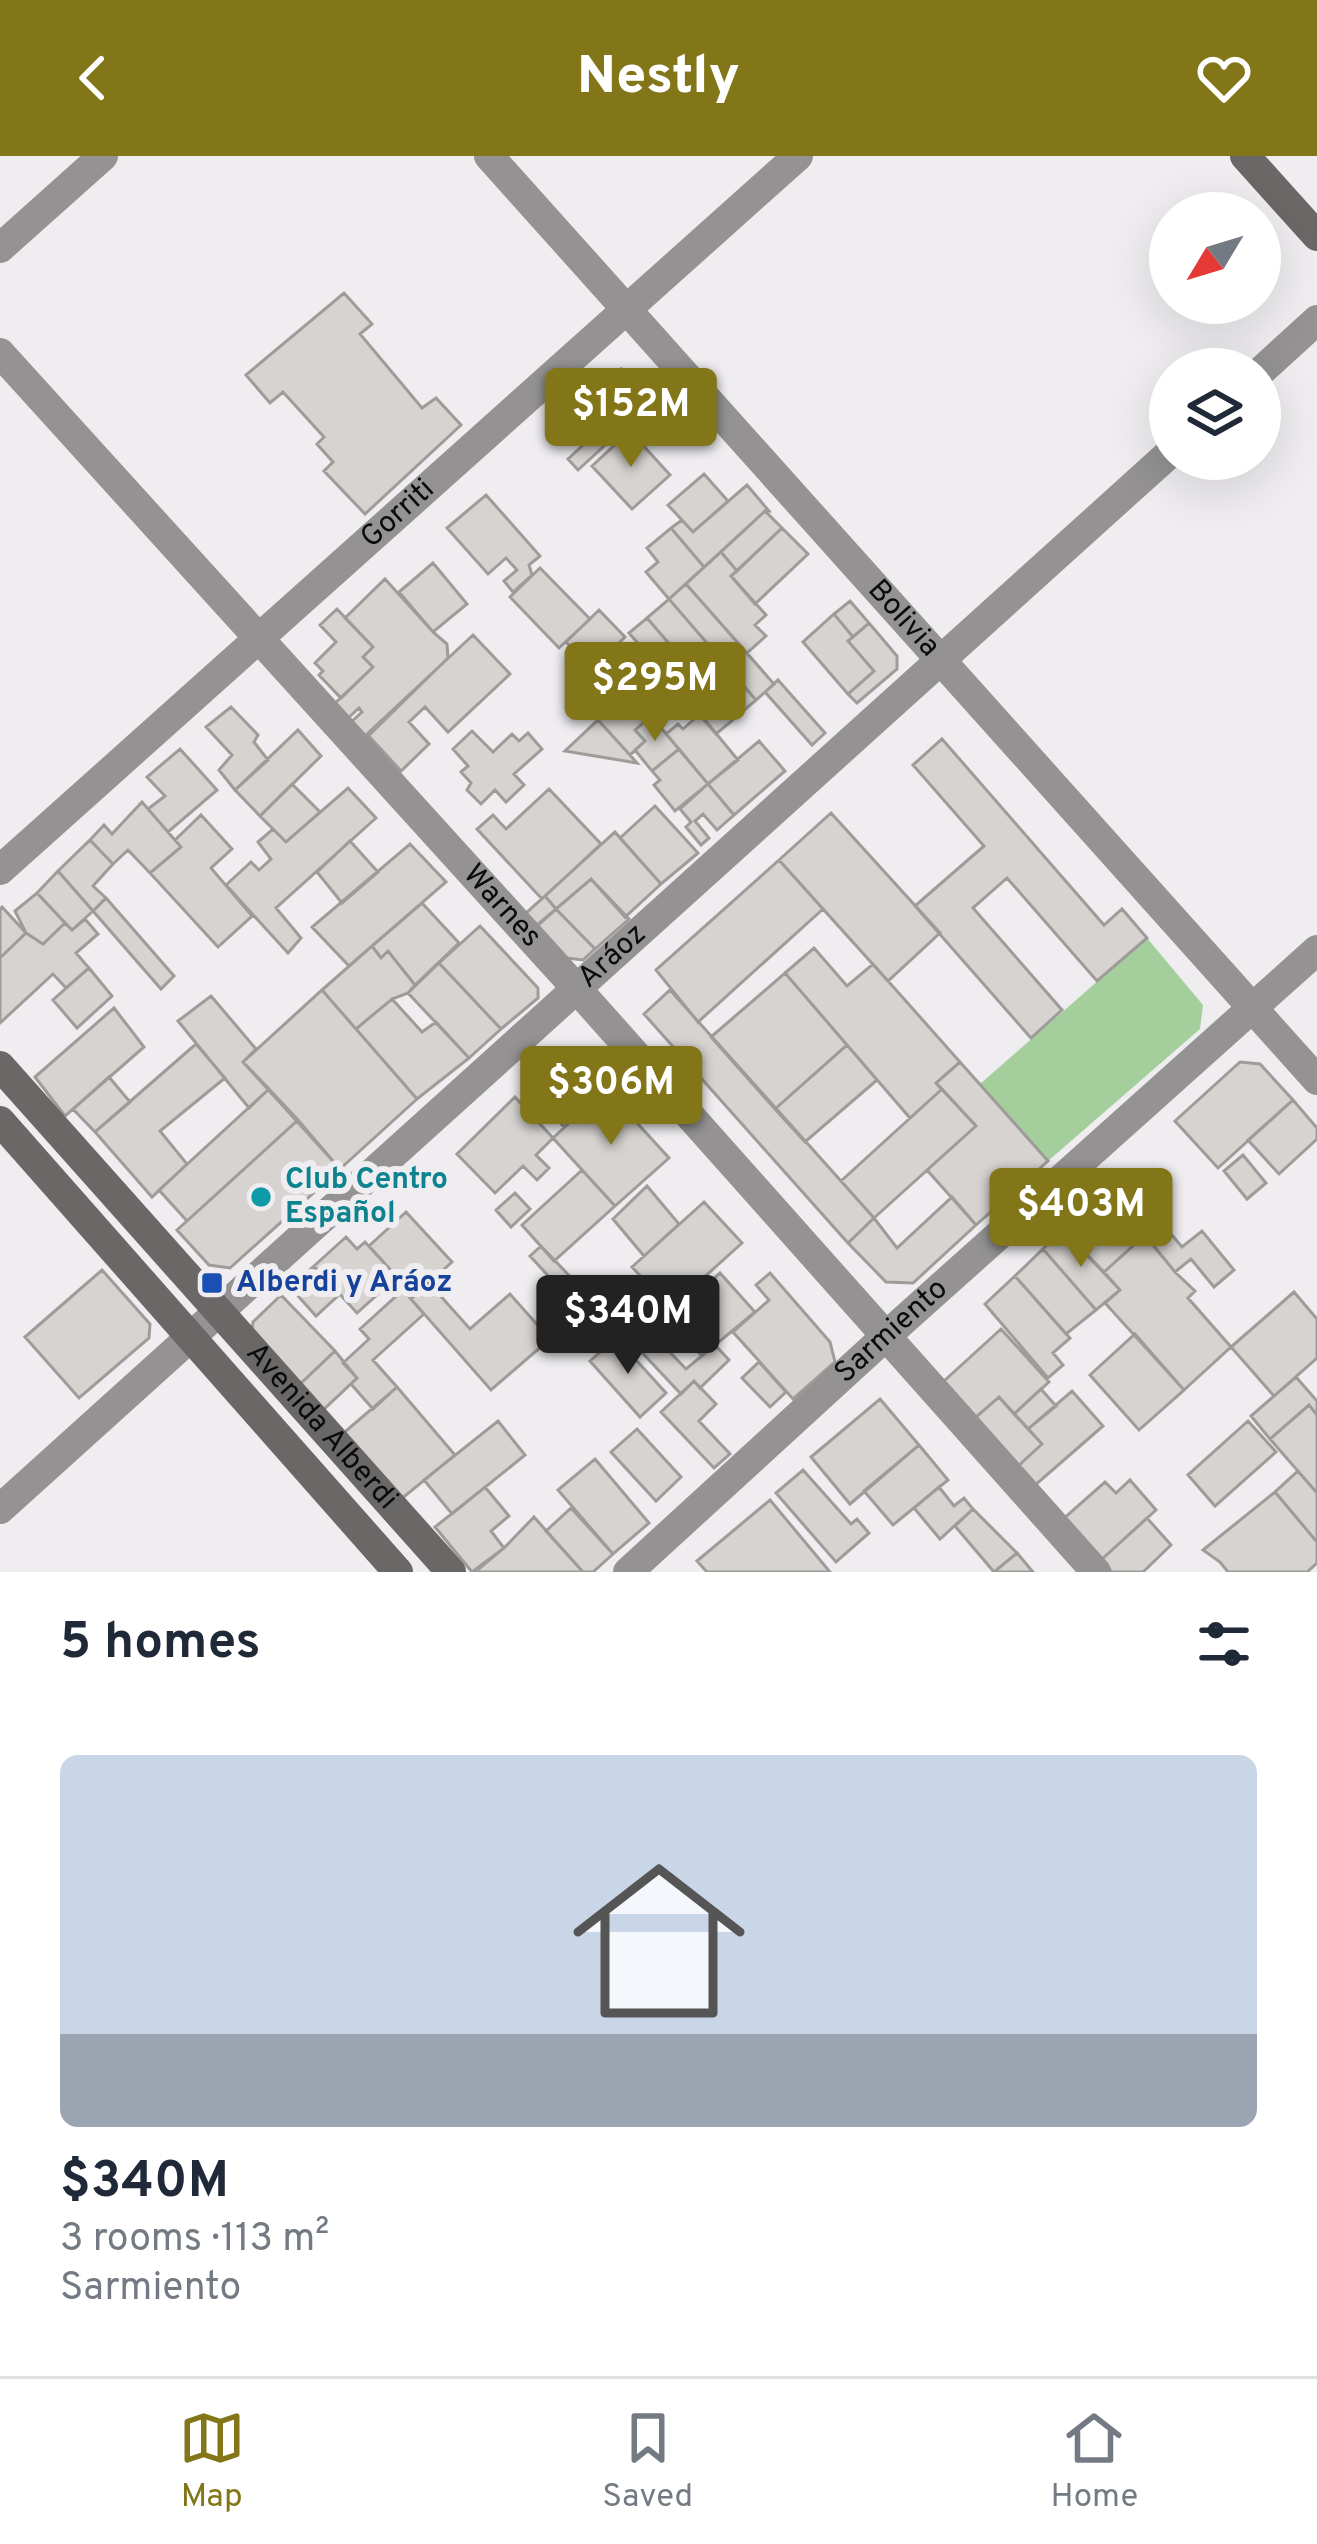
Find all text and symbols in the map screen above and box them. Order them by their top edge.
text: Nestly [577,44,740,113]
icon: back [60,45,126,111]
icon: heart [1191,45,1257,111]
north arrow [1149,192,1281,324]
map controls [1149,192,1281,480]
button: layers [1149,348,1281,480]
pin: $152M [547,368,715,470]
text: $152M [572,382,690,431]
street label: Gorriti [353,471,442,556]
street label: Bolivia [859,572,948,665]
pin: $295M [571,642,739,744]
text: $295M [592,656,718,705]
street label: Warnes [455,857,549,955]
street label: Aráoz [571,916,654,997]
pin: $306M [527,1046,695,1148]
text: $306M [547,1060,675,1109]
place label: Club Centro Español [285,1162,448,1233]
pin: $403M [997,1168,1165,1270]
text: $403M [1016,1182,1146,1231]
marker: Club Centro Español [248,1184,274,1210]
place label: Alberdi y Aráoz [236,1265,453,1302]
marker: Alberdi y Aráoz [199,1270,225,1296]
street label: Sarmiento [827,1271,956,1392]
pin: $340M [544,1275,712,1377]
text: $340M [563,1289,693,1338]
street label: Avenida Alberdi [237,1335,405,1518]
icon: filters [1191,1611,1257,1677]
text: 5 homes [60,1612,261,1677]
icon: home [551,1833,767,2049]
text: $340M [60,2151,229,2216]
text: 3 rooms · 113 m² [60,2216,329,2265]
text: Sarmiento [60,2265,241,2314]
tab: Map [179,2405,245,2519]
tab: Saved [602,2405,693,2519]
tab: Home [1051,2405,1138,2519]

